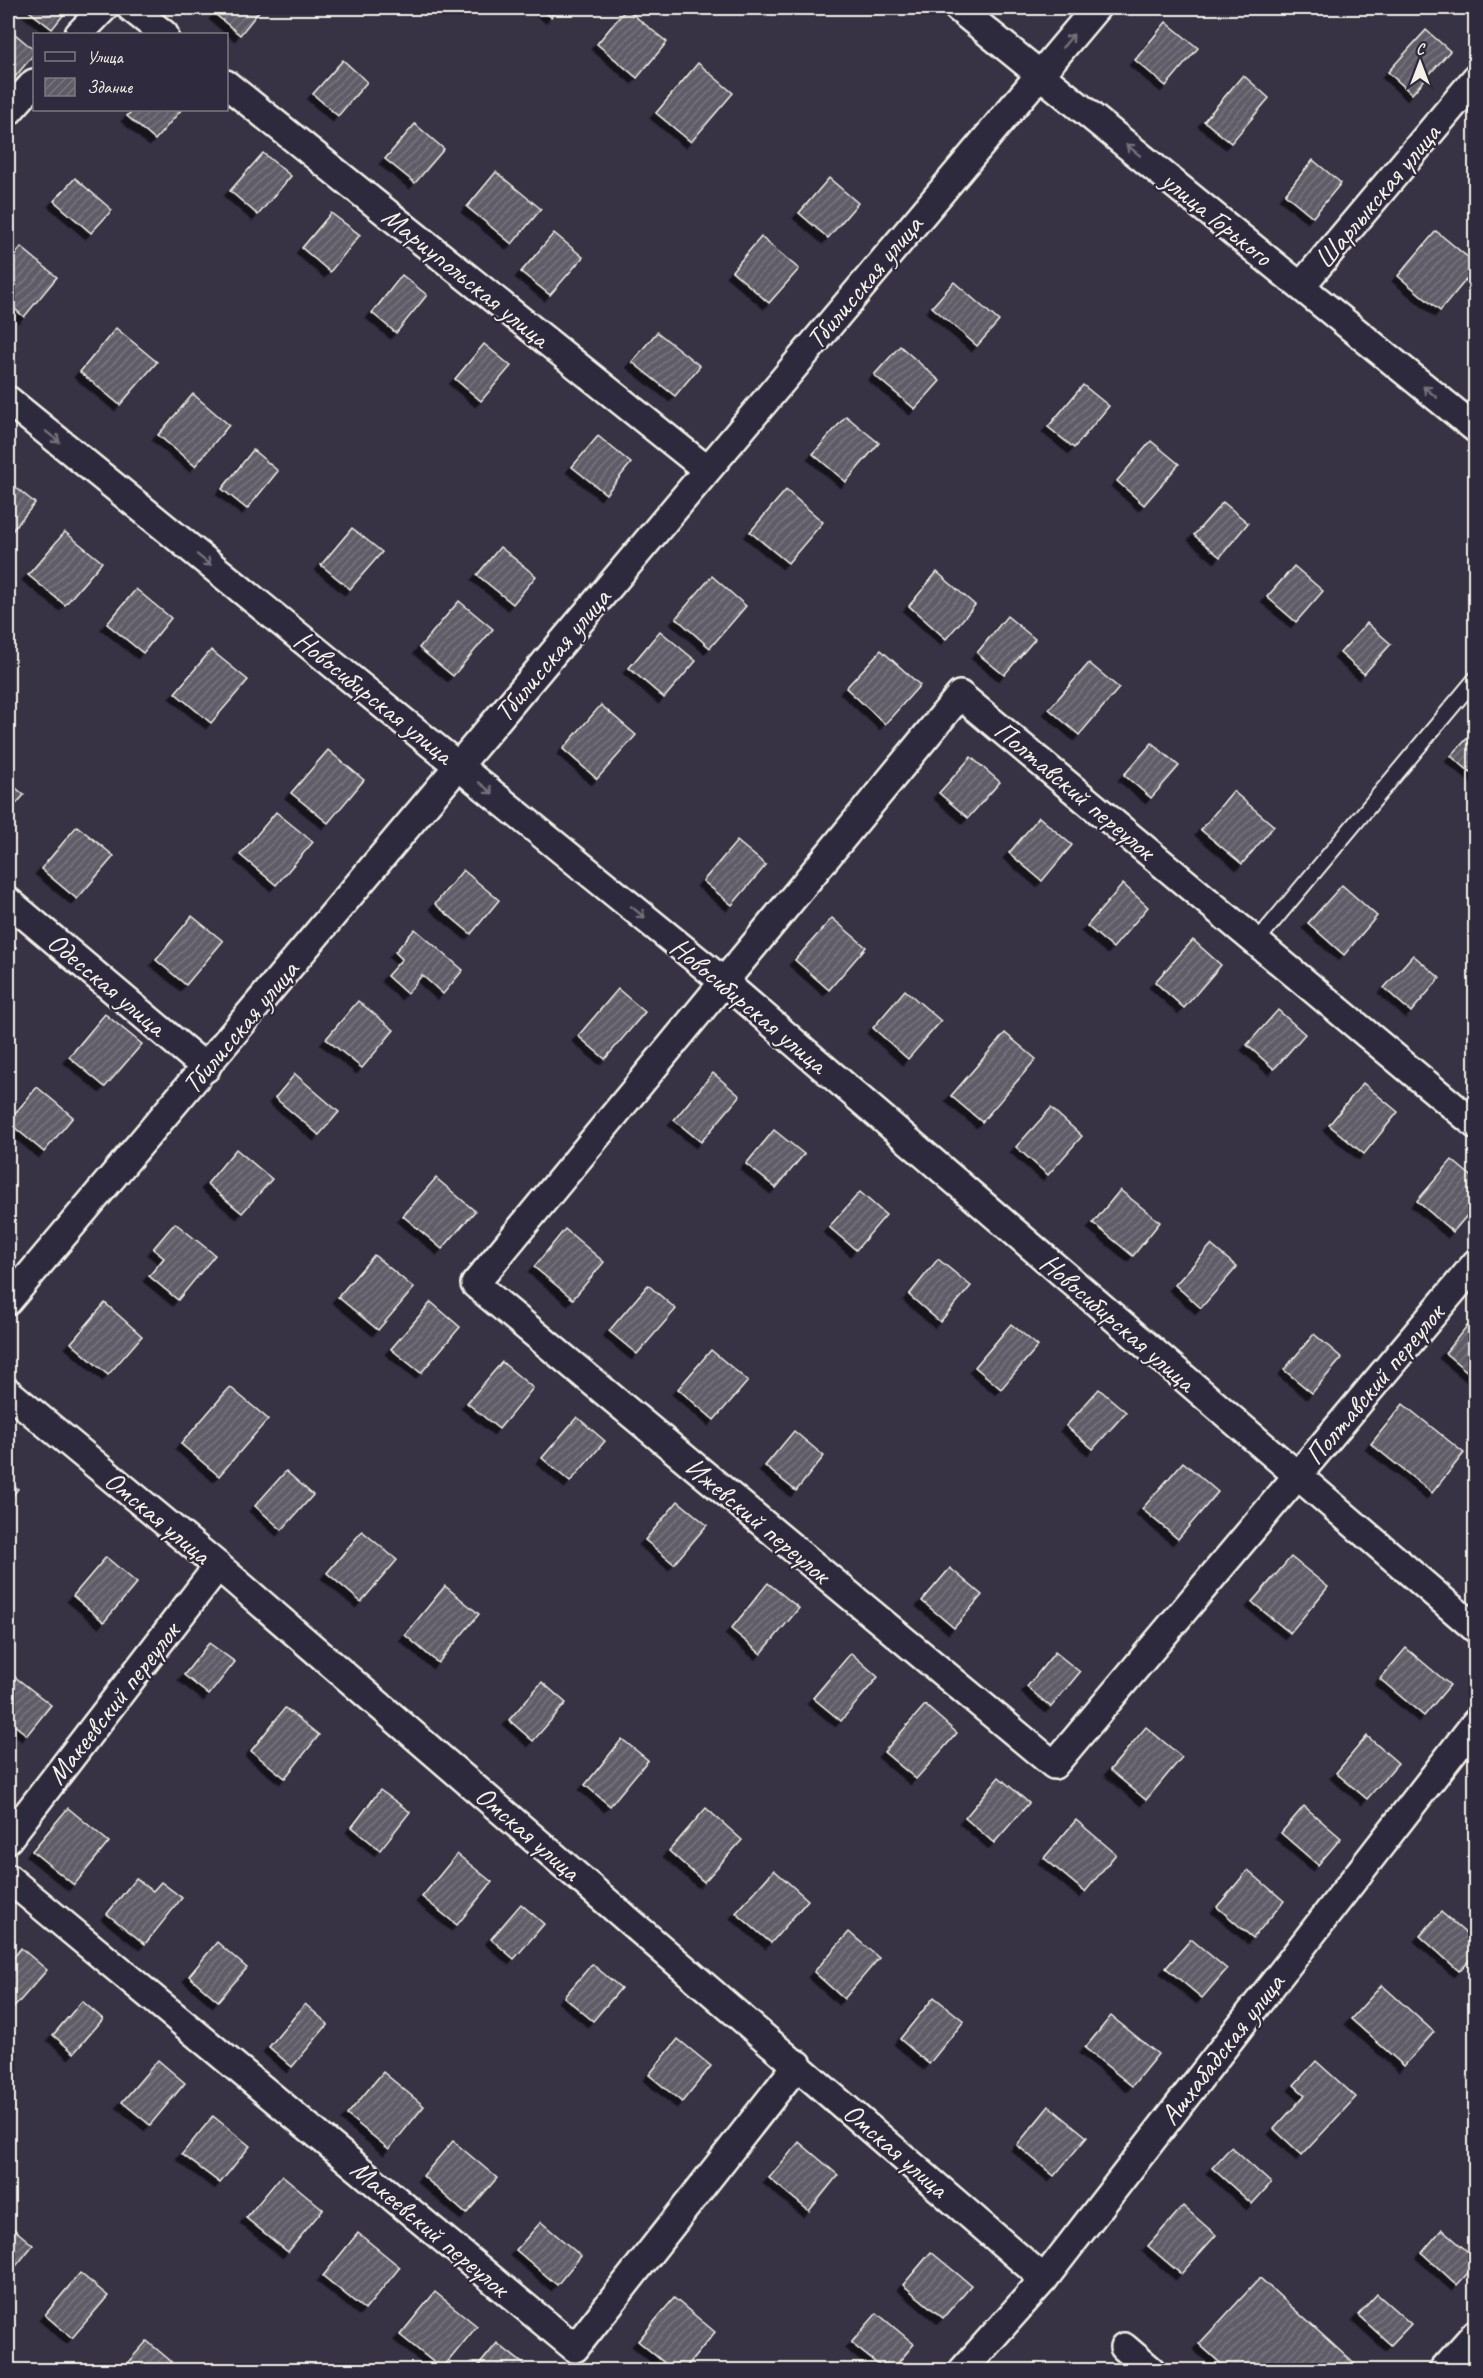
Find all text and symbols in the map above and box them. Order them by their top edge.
legend [33,33,228,111]
north arrow [1390,33,1450,93]
one-way arrow [1061,34,1075,49]
text: С [1416,39,1426,59]
text: Улица [87,46,124,68]
text: Здание [87,76,133,98]
street label: Шарлыкская улица [1306,115,1449,275]
one-way arrow [1125,143,1141,156]
street label: улица Горького [1153,161,1281,275]
street label: Мариупольская улица [375,199,559,357]
street label: Тбилисская улица [798,207,931,356]
one-way arrow [1423,385,1438,399]
one-way arrow [45,431,61,444]
one-way arrow [196,553,212,566]
street label: Тбилисская улица [486,580,619,729]
street label: Новосибирская улица [287,622,462,773]
street label: Полтавский переулок [987,713,1165,869]
one-way arrow [478,782,494,795]
one-way arrow [629,905,645,918]
street label: Одесская улица [41,924,175,1045]
street label: Новосибирская улица [663,929,837,1082]
street label: Тбилисская улица [174,952,307,1101]
street label: Новосибирская улица [1033,1245,1205,1401]
street label: Полтавский переулок [1297,1294,1453,1472]
street label: Ижевский переулок [678,1449,840,1593]
street label: Омская улица [98,1462,220,1573]
street label: Макеевский переулок [39,1613,189,1791]
street label: Омская улица [468,1778,589,1889]
street label: Ашхабадская улица [1152,1965,1293,2132]
street label: Омская улица [836,2095,957,2206]
street label: Макеевский переулок [344,2152,518,2306]

